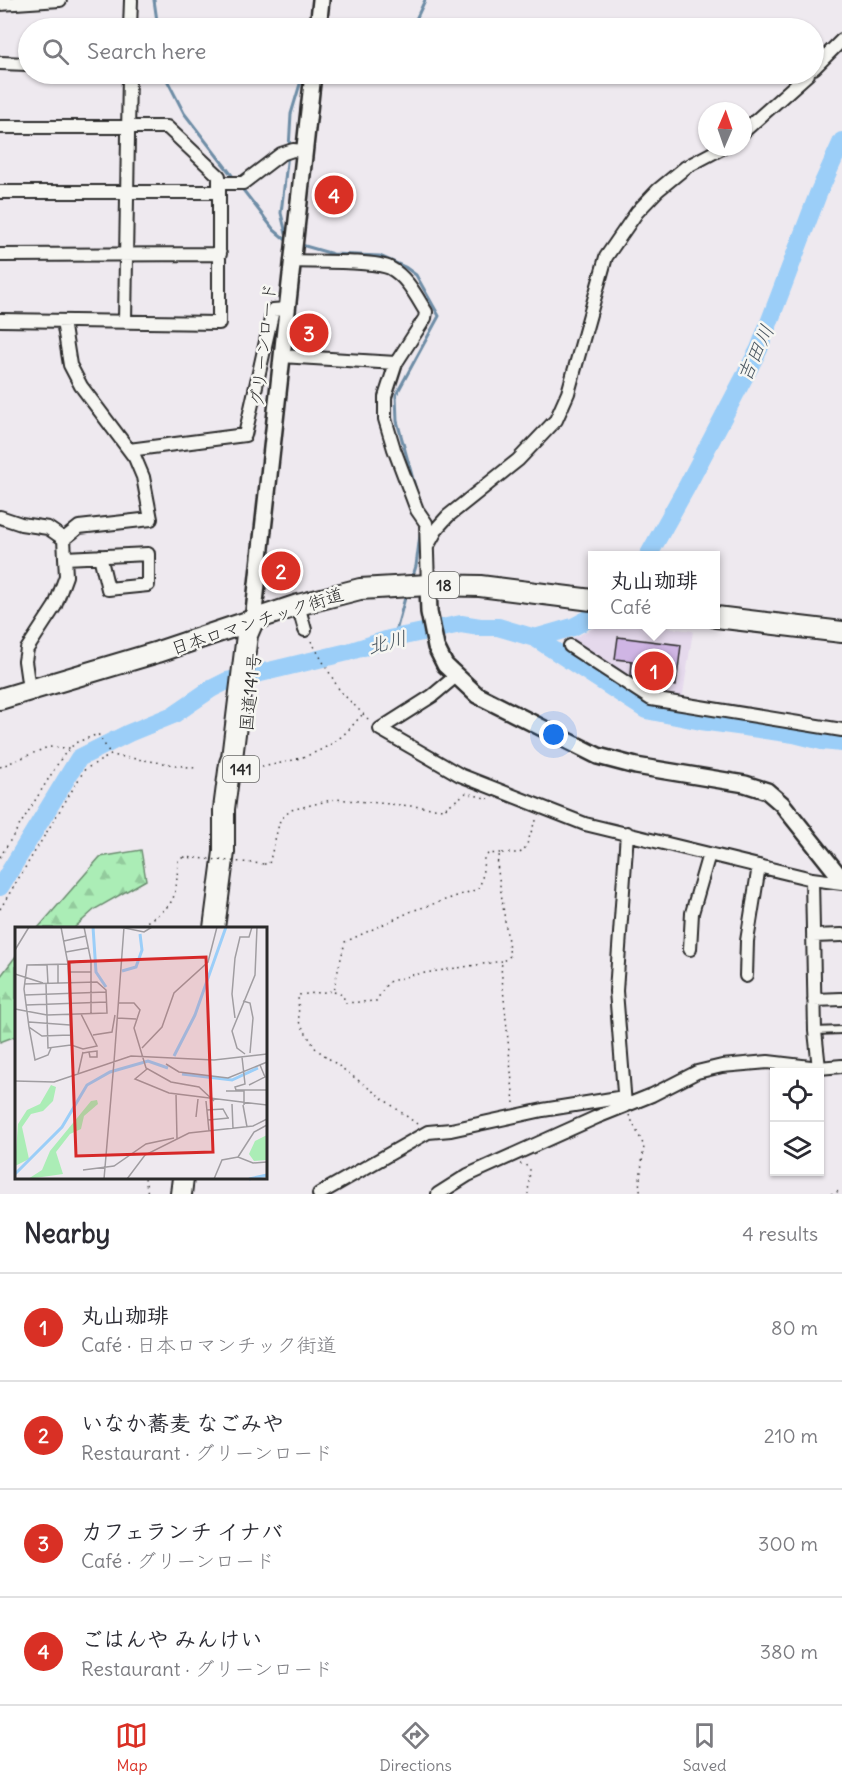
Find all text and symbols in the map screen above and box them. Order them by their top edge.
search box [18,18,824,84]
icon: search [39,35,72,68]
text: Search here [87,37,206,65]
north arrow [698,102,752,156]
pin: 4 [314,172,354,218]
street label: グリーンロード [245,282,281,408]
pin: 3 [290,310,328,356]
water label: 吉田川 [731,321,779,385]
pin: 2 [262,548,300,594]
popup [588,551,720,629]
text: 丸山珈琲 [610,566,698,594]
road number: 18 [429,572,459,598]
street label: 日本ロマンチック街道 [168,582,346,660]
text: Café [610,594,651,619]
water label: 北川 [365,625,409,659]
pin: 1 [634,648,674,694]
street label: 国道141号 [234,652,266,732]
your location [539,720,568,749]
road number: 141 [223,756,259,782]
inset map [15,927,267,1179]
map controls [770,1068,824,1176]
button: locate [770,1068,824,1122]
button: layers [770,1122,824,1176]
text: Nearby [24,1217,110,1250]
text: 4 results [742,1221,818,1246]
text: 丸山珈琲 [81,1301,169,1329]
text: 1 [40,1315,47,1340]
text: 80 m [771,1315,818,1340]
text: Café · 日本ロマンチック街道 [81,1332,337,1357]
text: いなか蕎麦 なごみや [81,1409,284,1437]
text: 2 [38,1423,49,1448]
text: 210 m [764,1423,818,1448]
text: Restaurant · グリーンロード [81,1440,333,1465]
text: カフェランチ イナバ [81,1517,283,1545]
text: 3 [38,1531,49,1556]
text: 300 m [758,1531,818,1556]
text: Café · グリーンロード [81,1548,275,1573]
text: ごはんや みんけい [81,1625,262,1653]
text: 4 [38,1639,49,1664]
text: 380 m [760,1639,818,1664]
text: Restaurant · グリーンロード [81,1656,333,1681]
tab: Map [115,1719,148,1775]
tab: Directions [379,1719,452,1775]
tab: Saved [683,1719,727,1775]

